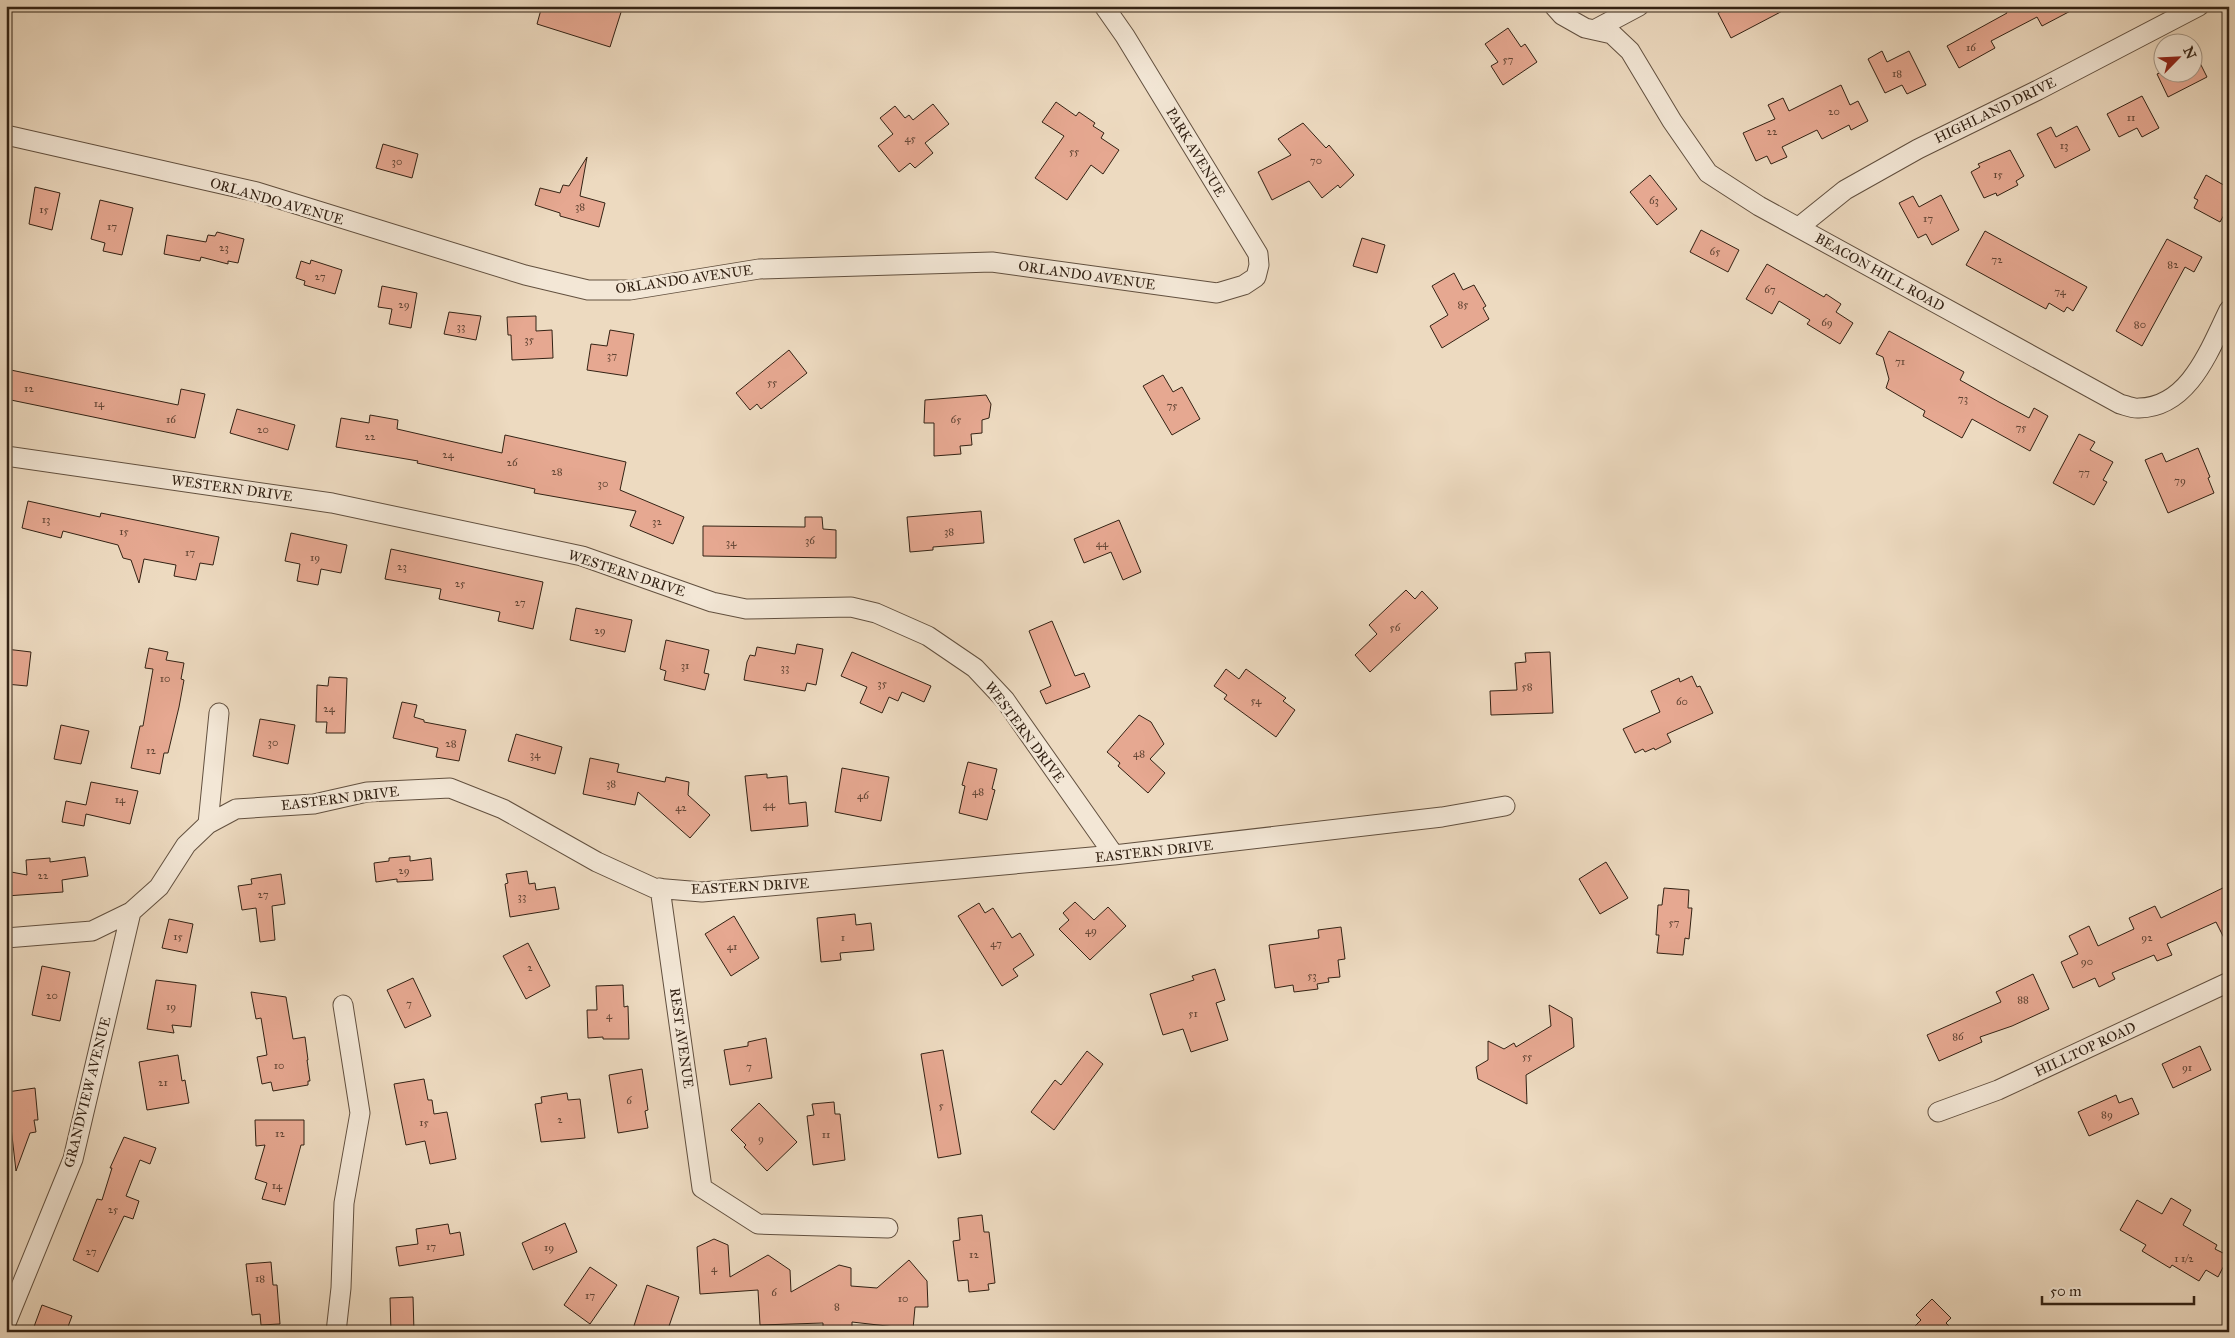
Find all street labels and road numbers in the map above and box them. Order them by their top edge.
street label: HIGHLAND DRIVE [1932,74,2059,147]
street label: PARK AVENUE [1162,105,1229,200]
street label: ORLANDO AVENUE [208,174,346,229]
street label: BEACON HILL ROAD [1812,230,1948,315]
street label: ORLANDO AVENUE [1017,257,1157,294]
street label: ORLANDO AVENUE [614,261,754,298]
street label: WESTERN DRIVE [170,472,294,505]
street label: WESTERN DRIVE [566,547,688,600]
street label: WESTERN DRIVE [981,678,1068,786]
street label: EASTERN DRIVE [280,783,400,814]
street label: EASTERN DRIVE [1094,837,1214,866]
street label: EASTERN DRIVE [690,875,810,898]
street label: REST AVENUE [666,987,697,1090]
street label: GRANDVIEW AVENUE [60,1015,114,1169]
street label: HILLTOP ROAD [2032,1018,2139,1080]

